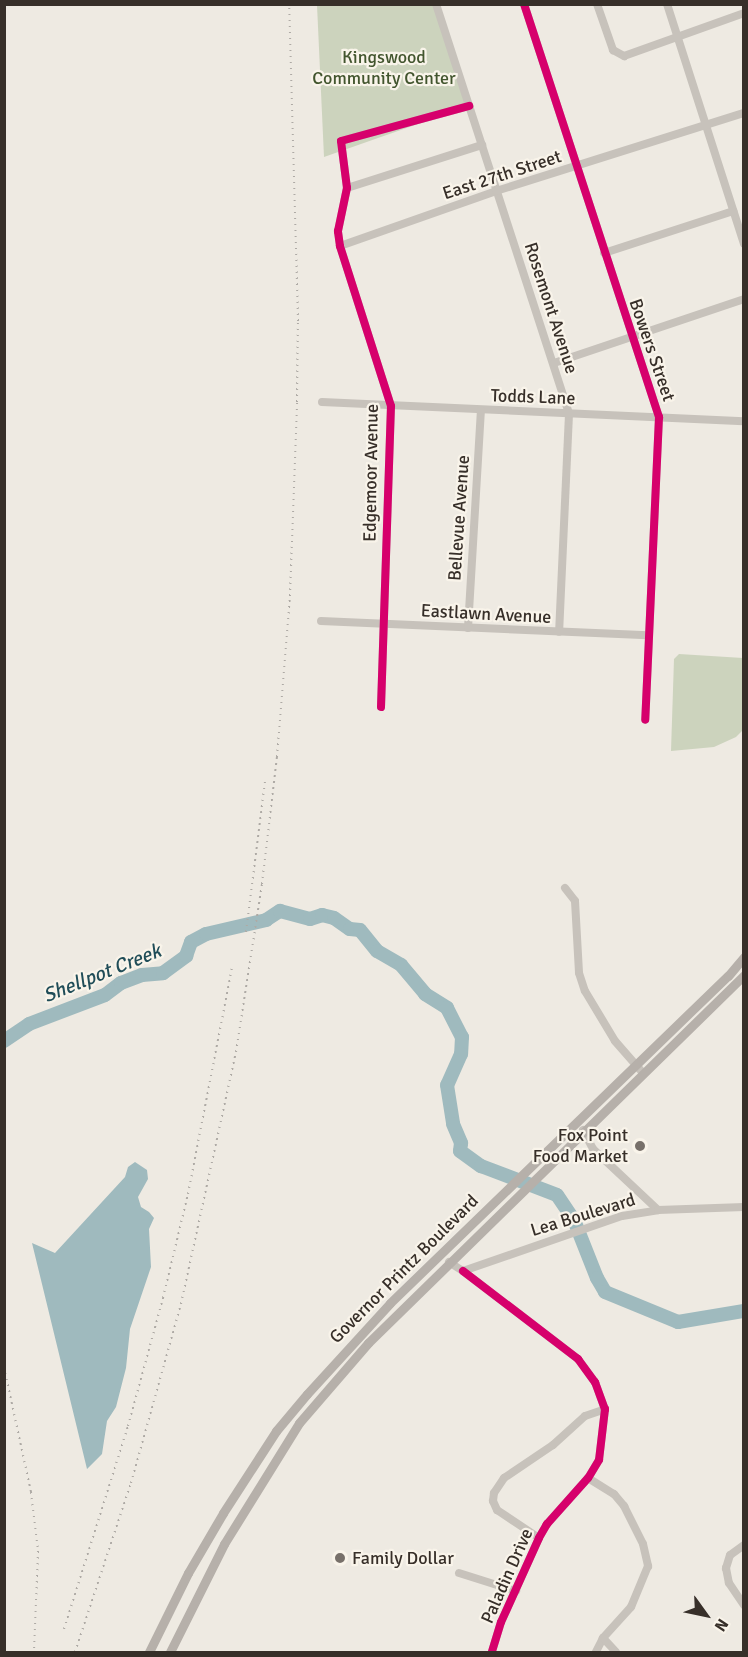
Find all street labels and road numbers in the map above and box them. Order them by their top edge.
street label: East 27th Street [440,146,564,204]
street label: Rosemont Avenue [520,240,582,376]
street label: Bowers Street [624,296,680,404]
street label: Todds Lane [490,385,576,409]
street label: Edgemoor Avenue [359,404,383,542]
street label: Bellevue Avenue [444,454,474,582]
street label: Eastlawn Avenue [420,600,552,628]
street label: Lea Boulevard [528,1189,638,1241]
street label: Governor Printz Boulevard [325,1190,483,1348]
street label: Paladin Drive [476,1525,538,1627]

